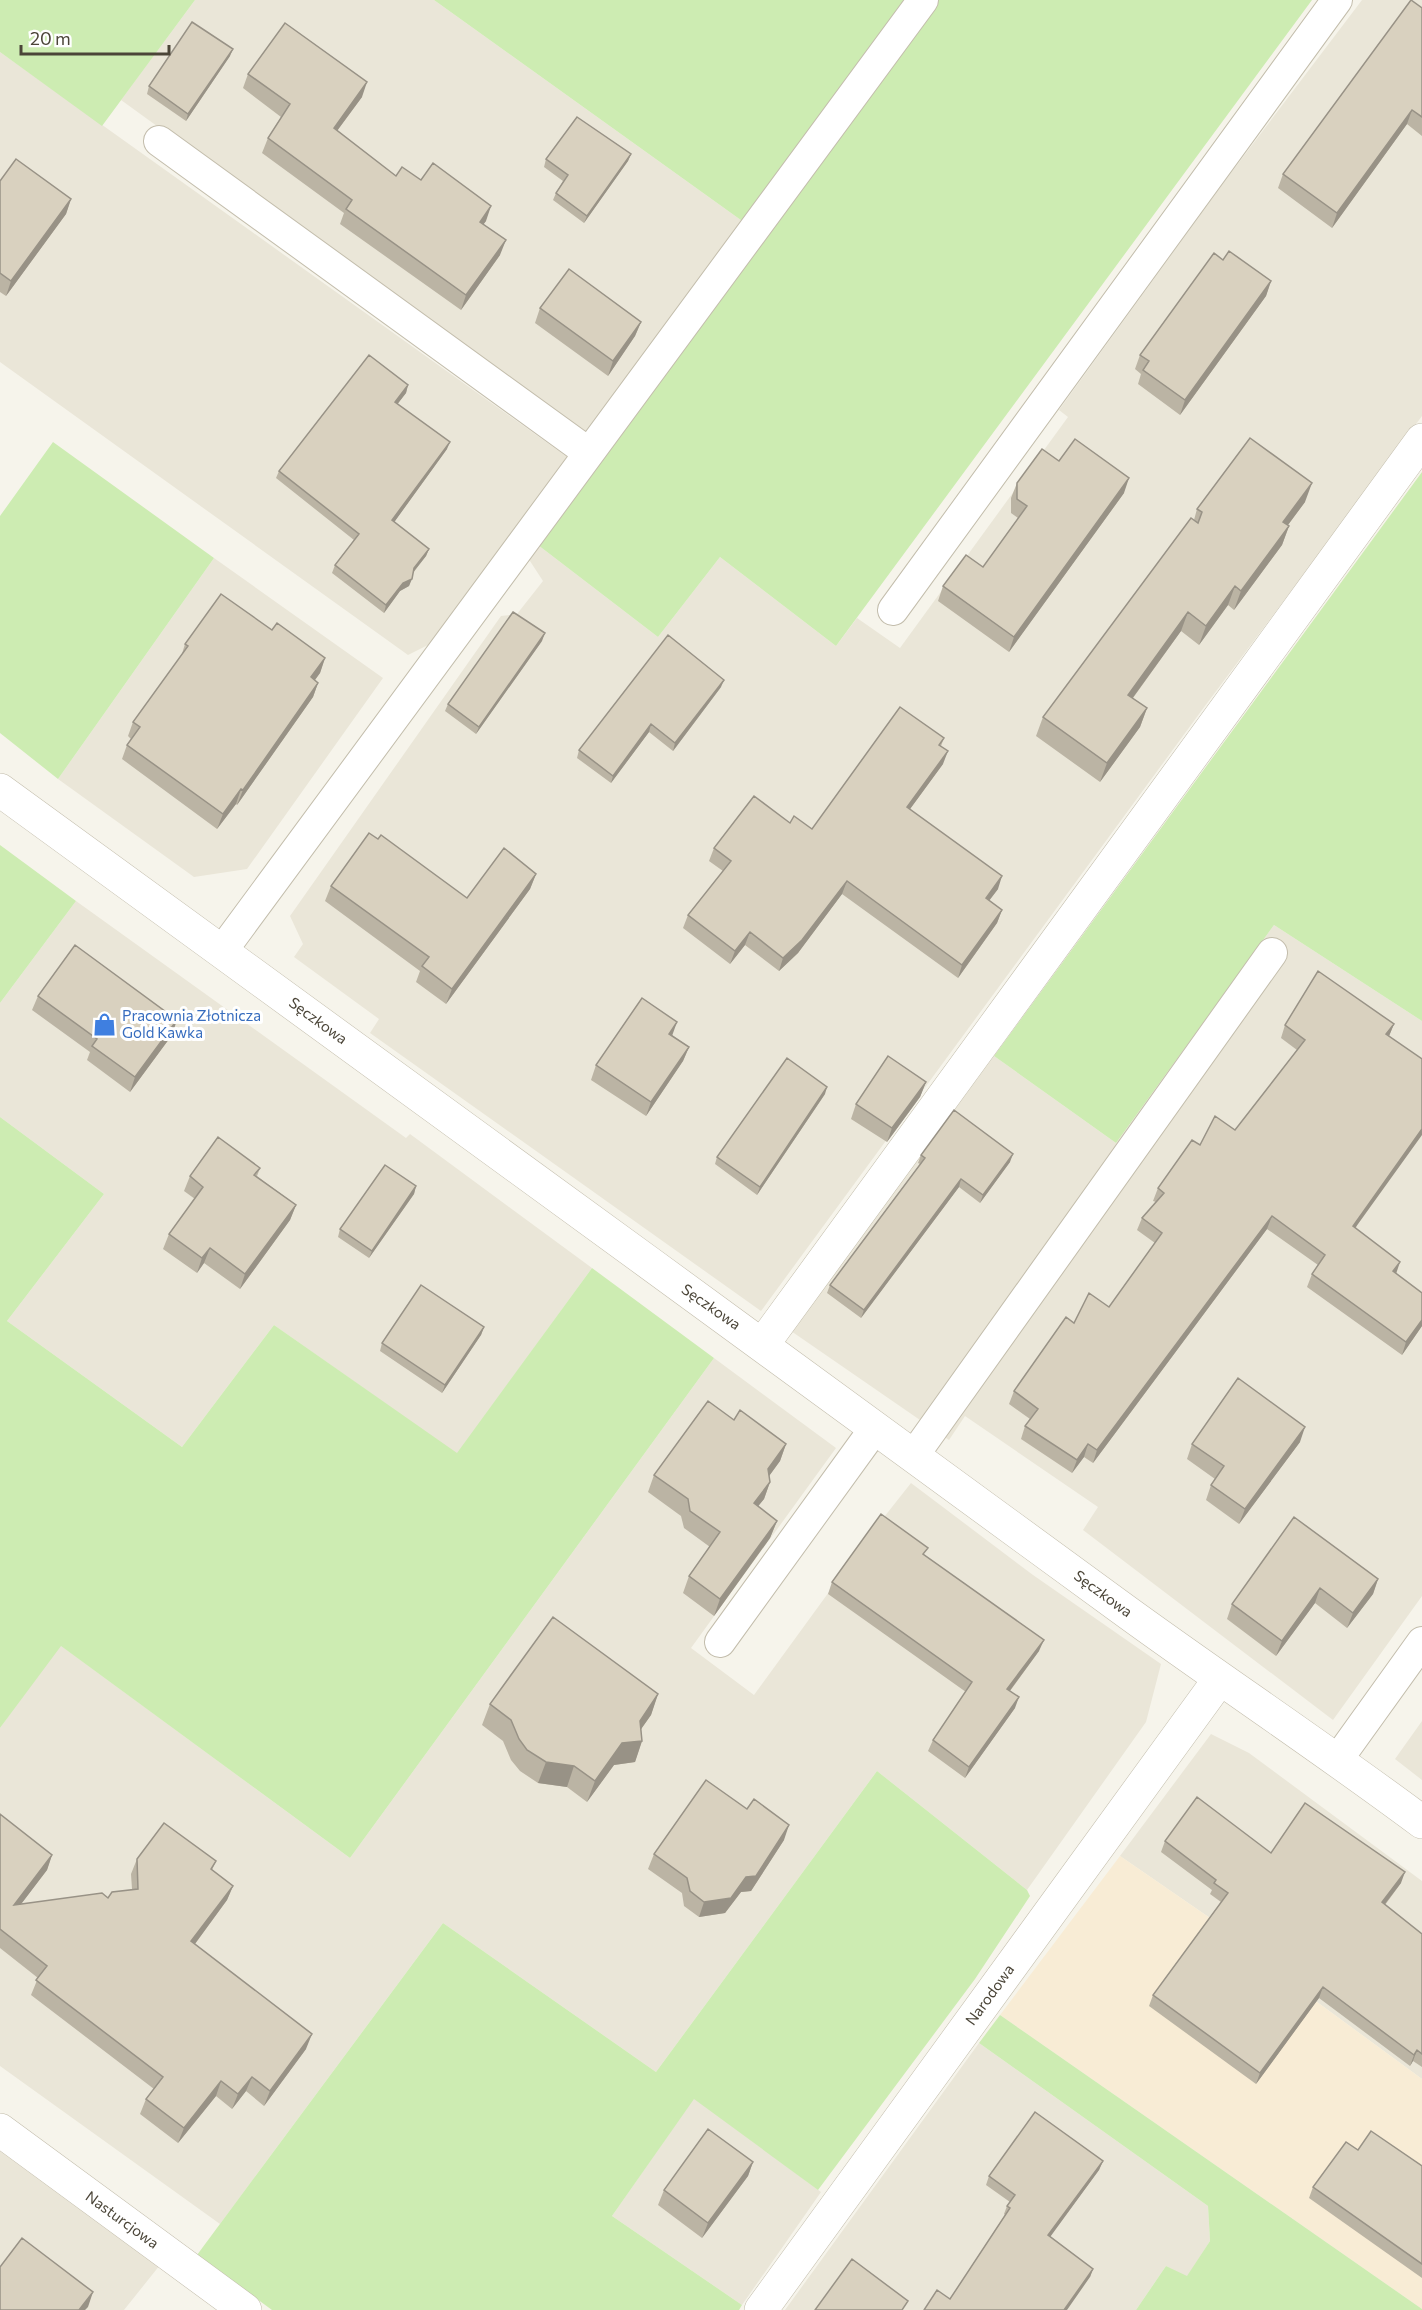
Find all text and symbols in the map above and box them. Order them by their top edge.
scale bar [21,18,170,56]
text: 20 m [30,27,71,49]
street label: Sęczkowa [286,993,351,1047]
place label: Pracownia Złotnicza Gold Kawka [122,1006,261,1041]
shop icon: Pracownia Złotnicza Gold Kawka [91,1012,117,1038]
street label: Sęczkowa [679,1279,744,1333]
street label: Sęczkowa [1071,1566,1136,1620]
street label: Narodowa [961,1960,1017,2028]
street label: Nasturcjowa [83,2187,163,2252]

